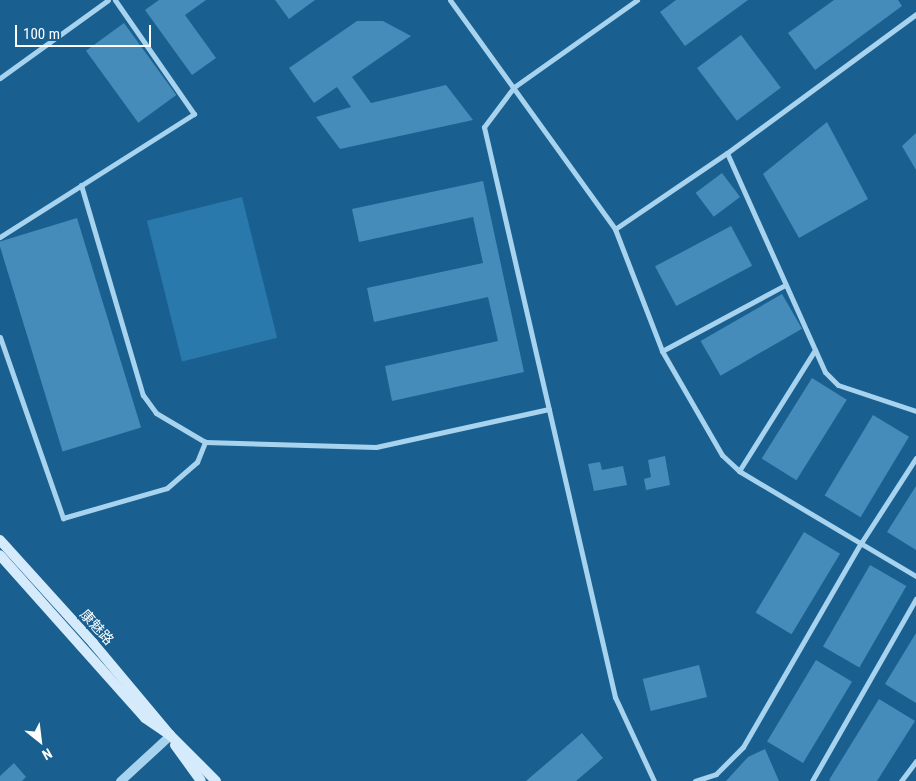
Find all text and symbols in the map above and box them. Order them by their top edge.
scale bar [18,15,154,47]
text: 100 m [23,25,60,43]
street label: 康魅路 [77,606,117,648]
north arrow [15,716,65,766]
text: N [40,745,55,763]

